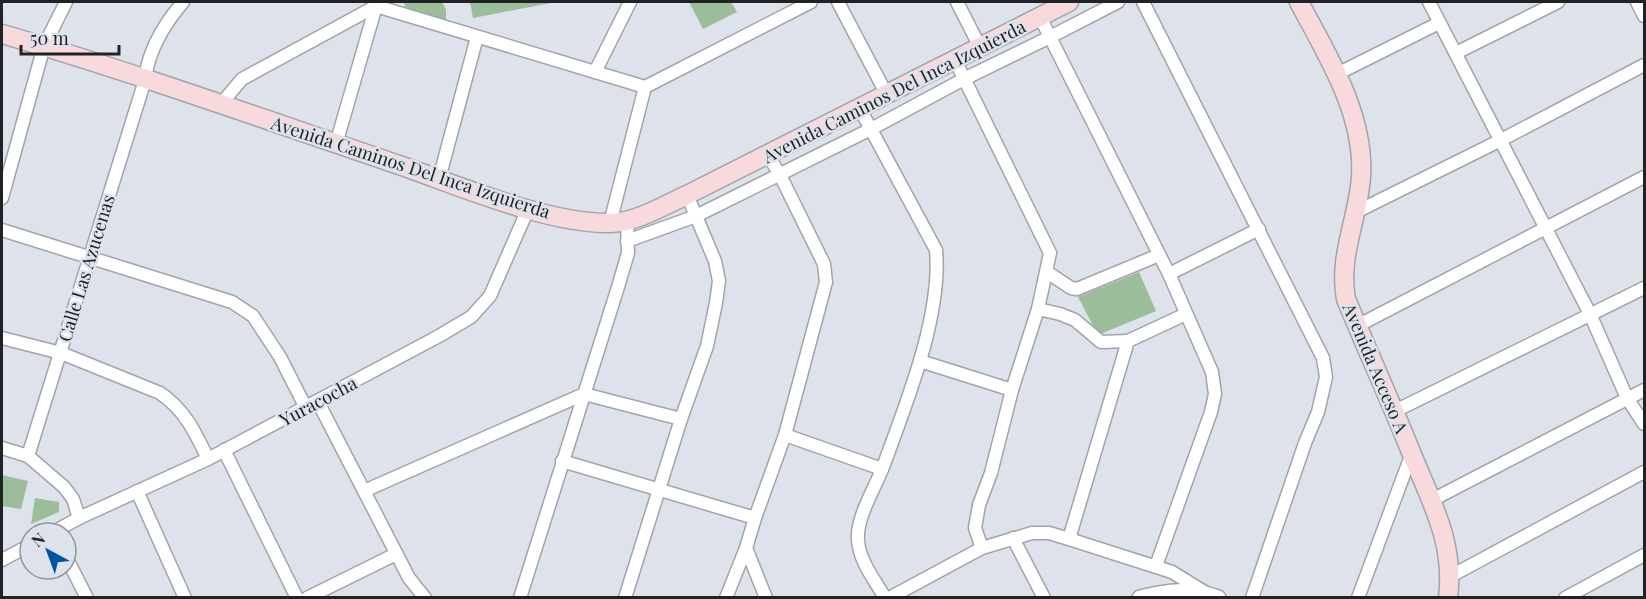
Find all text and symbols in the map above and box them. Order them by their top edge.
street label: Avenida Caminos Del Inca Izquierda [758,14,1029,168]
scale bar [21,18,118,56]
text: 50 m [30,26,69,50]
street label: Avenida Caminos Del Inca Izquierda [268,110,554,224]
street label: Calle Las Azucenas [52,192,120,344]
street label: Avenida Acceso A [1337,298,1415,437]
street label: Yuracocha [274,371,361,432]
north arrow [18,521,78,581]
text: N [27,527,49,551]

